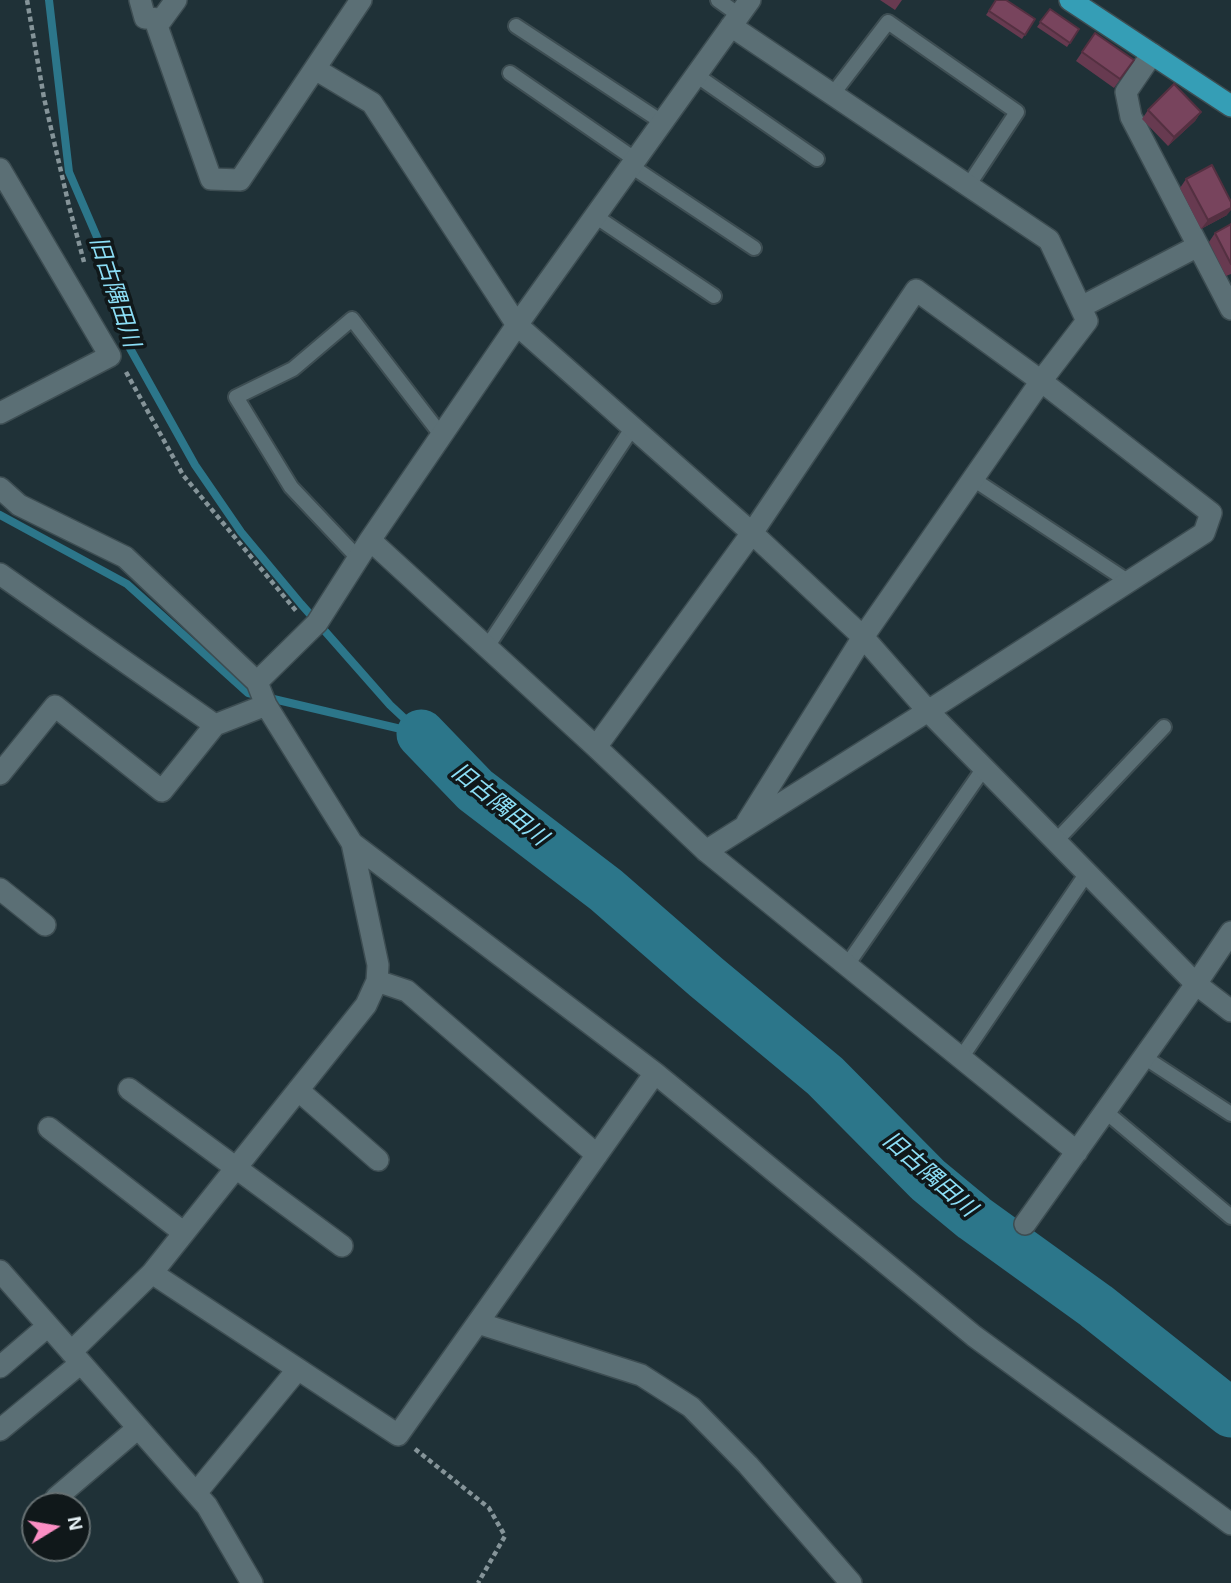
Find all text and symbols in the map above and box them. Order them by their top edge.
water label: 旧古隅田川 [83,233,145,351]
water label: 旧古隅田川 [446,758,552,852]
water label: 旧古隅田川 [877,1127,981,1223]
north arrow [21,1492,91,1562]
text: N [64,1515,87,1532]

